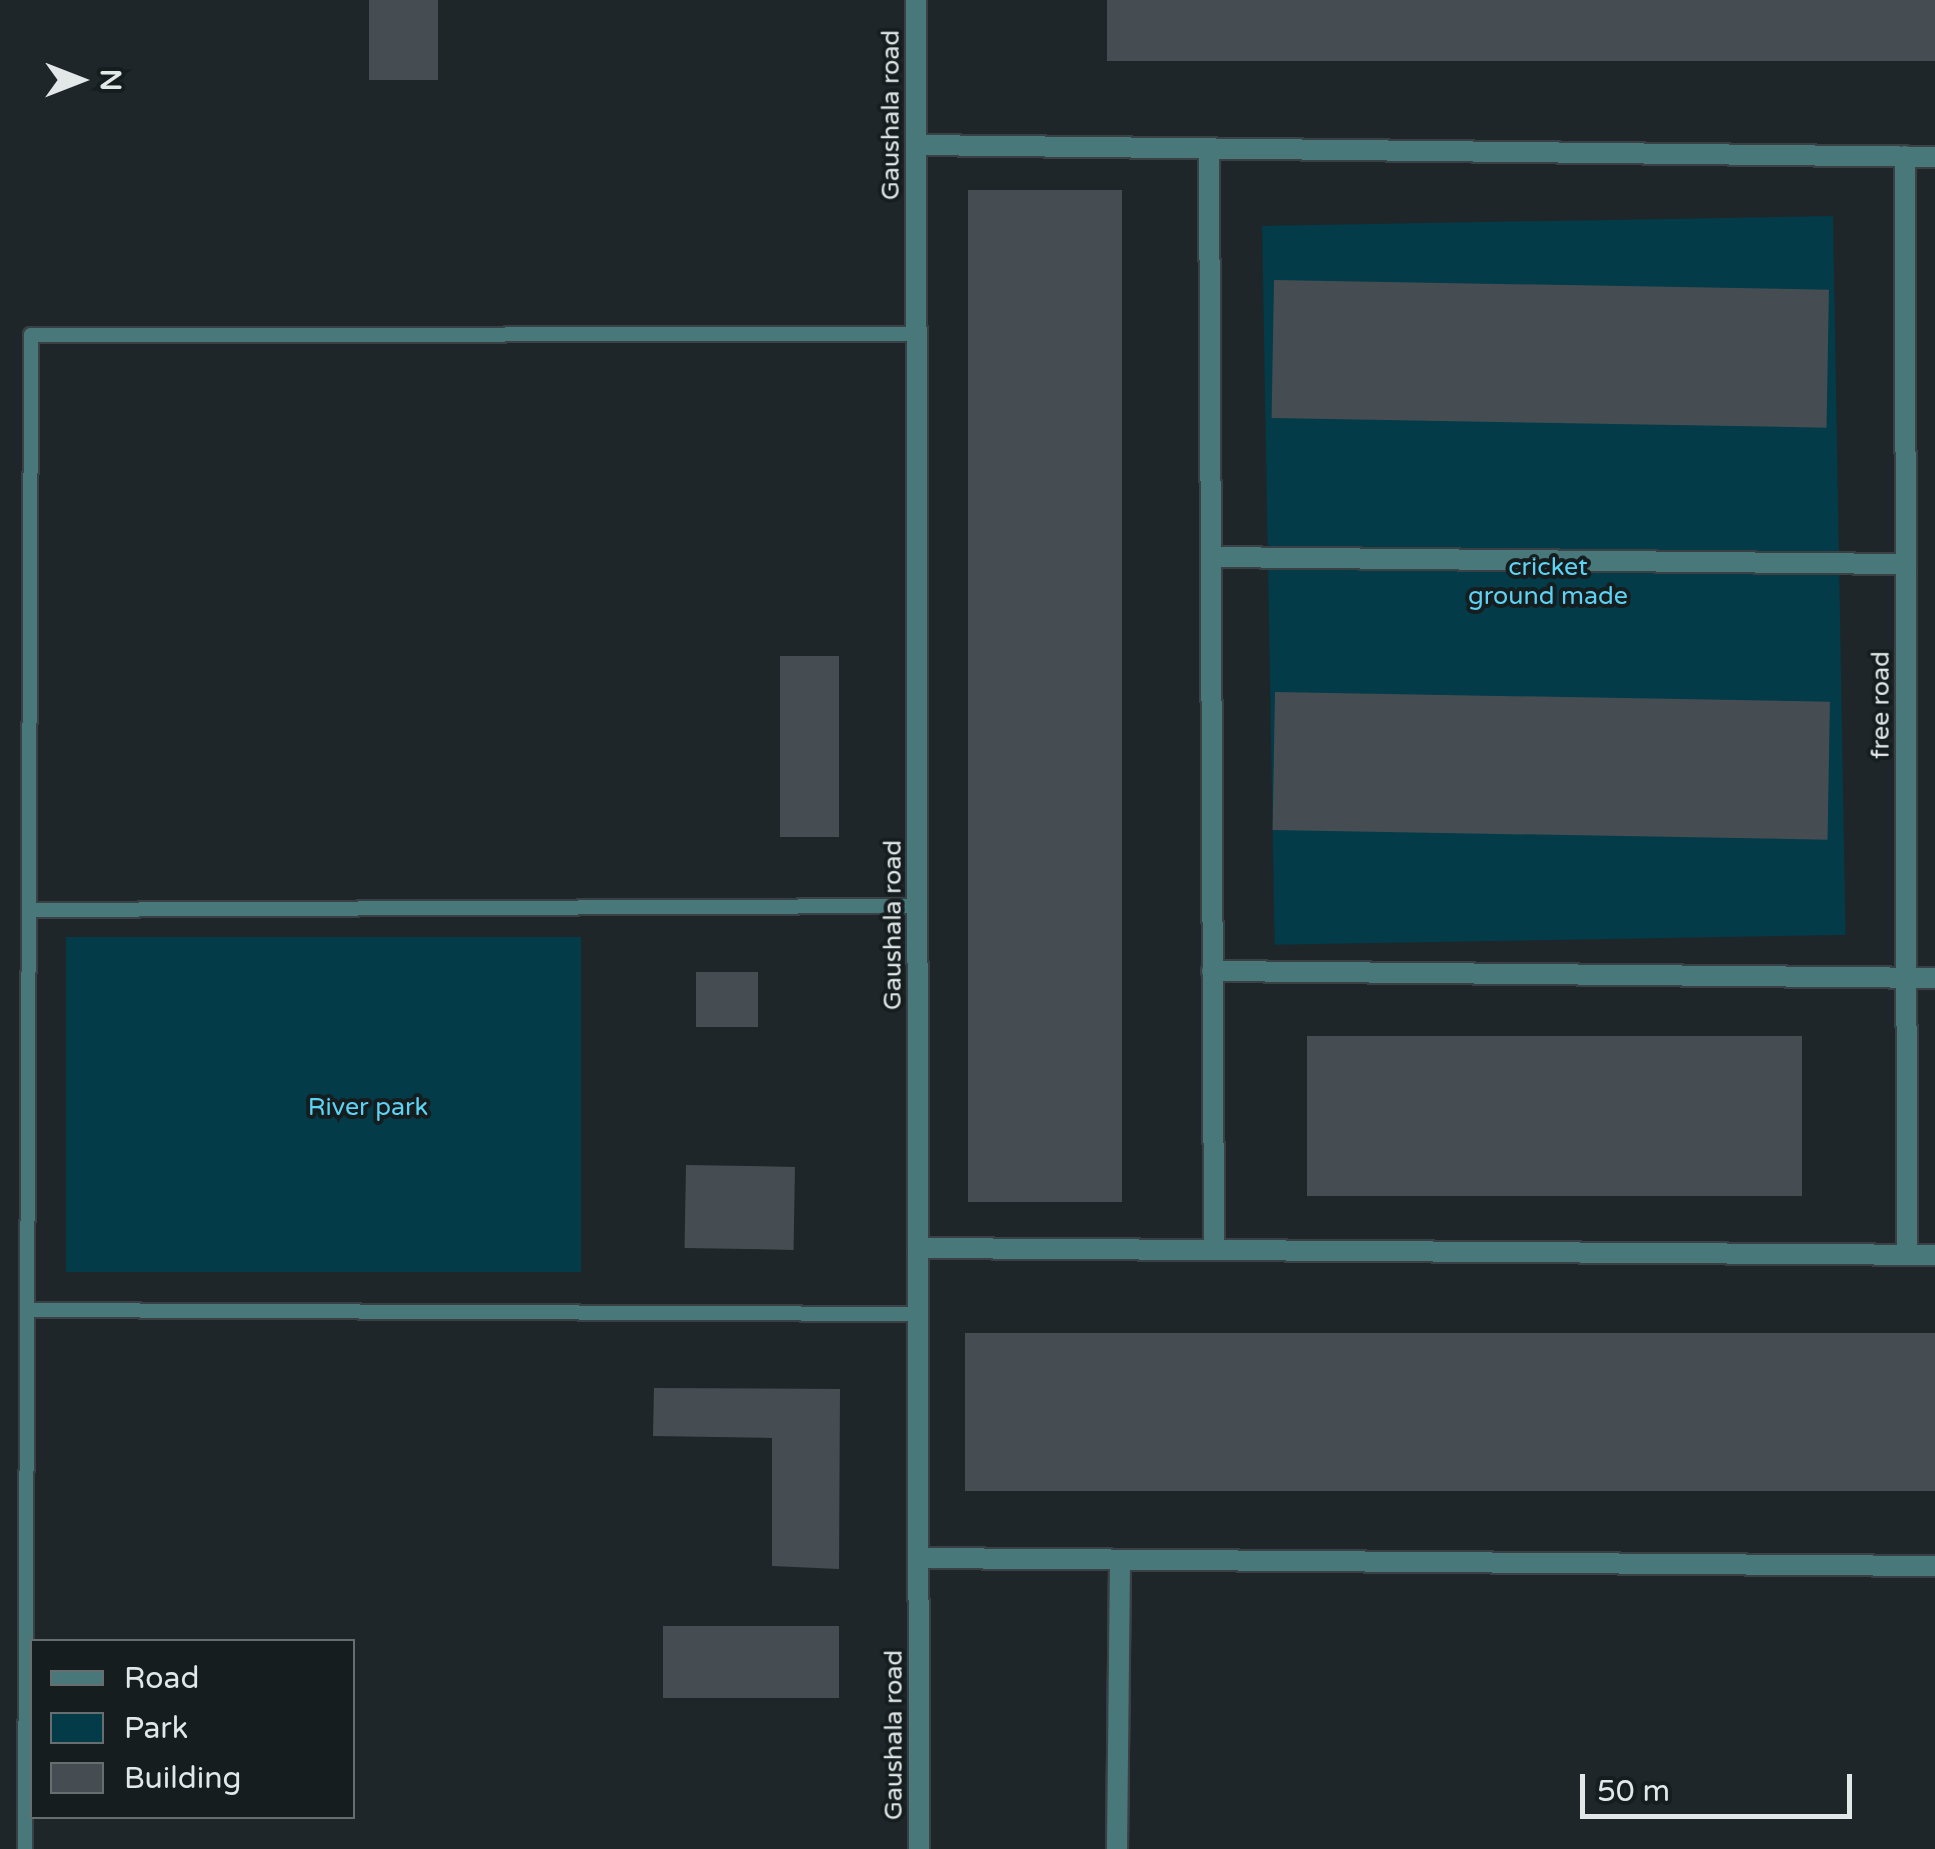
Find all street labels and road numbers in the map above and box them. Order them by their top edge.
street label: Gaushala road [876,30,906,200]
street label: free road [1866,651,1896,759]
street label: Gaushala road [878,840,908,1010]
street label: Gaushala road [879,1650,909,1820]

